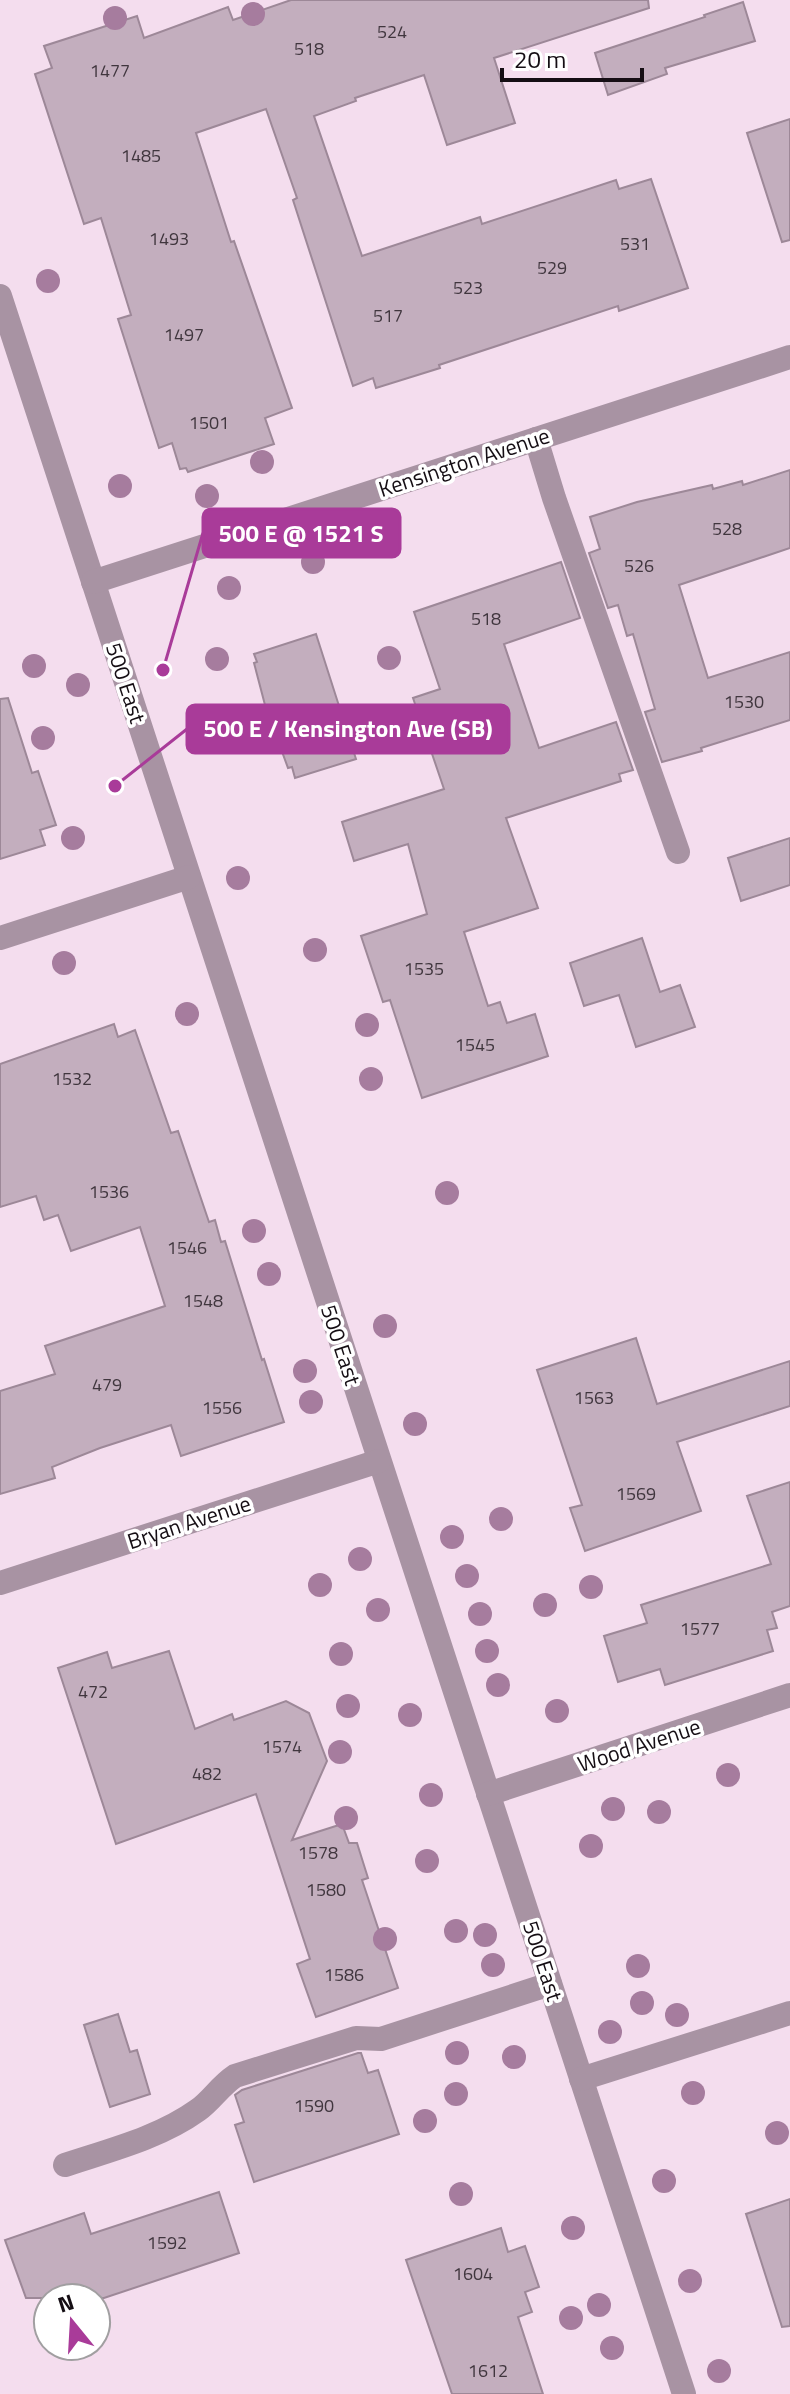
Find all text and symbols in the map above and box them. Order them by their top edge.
house number: 524 [377,18,407,45]
scale bar [502,32,642,82]
house number: 518 [294,35,324,62]
text: 20 m [514,41,566,77]
house number: 1477 [90,57,130,84]
house number: 1485 [121,142,161,169]
house number: 1493 [149,225,189,252]
house number: 531 [620,230,650,257]
house number: 529 [537,254,567,281]
house number: 523 [453,274,483,301]
house number: 517 [373,302,403,329]
house number: 1497 [164,321,204,348]
house number: 1501 [189,409,229,436]
street label: Kensington Avenue [374,418,554,506]
callout: 500 E @ 1521 S [203,509,400,557]
text: 500 E @ 1521 S [219,515,383,551]
house number: 528 [712,515,742,542]
house number: 526 [624,552,654,579]
house number: 518 [471,605,501,632]
street label: 500 East [97,638,155,728]
house number: 1530 [724,688,764,715]
callout: 500 E / Kensington Ave (SB) [187,705,509,753]
text: 500 E / Kensington Ave (SB) [203,710,493,746]
house number: 1535 [404,955,444,982]
house number: 1545 [455,1031,495,1058]
house number: 1532 [52,1065,92,1092]
house number: 1536 [89,1178,129,1205]
house number: 1546 [167,1234,207,1261]
house number: 1548 [183,1287,223,1314]
street label: 500 East [312,1300,370,1390]
house number: 479 [92,1371,122,1398]
house number: 1563 [574,1384,614,1411]
house number: 1556 [202,1394,242,1421]
house number: 1569 [616,1480,656,1507]
street label: Bryan Avenue [123,1486,255,1558]
house number: 1577 [680,1615,720,1642]
house number: 472 [78,1678,108,1705]
street label: Wood Avenue [573,1709,705,1781]
house number: 1574 [262,1733,302,1760]
house number: 482 [192,1760,222,1787]
house number: 1578 [298,1839,338,1866]
house number: 1580 [306,1876,346,1903]
street label: 500 East [514,1916,572,2006]
house number: 1586 [324,1961,364,1988]
house number: 1590 [294,2092,334,2119]
house number: 1592 [147,2229,187,2256]
house number: 1604 [453,2260,493,2287]
north arrow [32,2282,112,2362]
text: N [53,2284,78,2322]
house number: 1612 [468,2357,508,2384]

